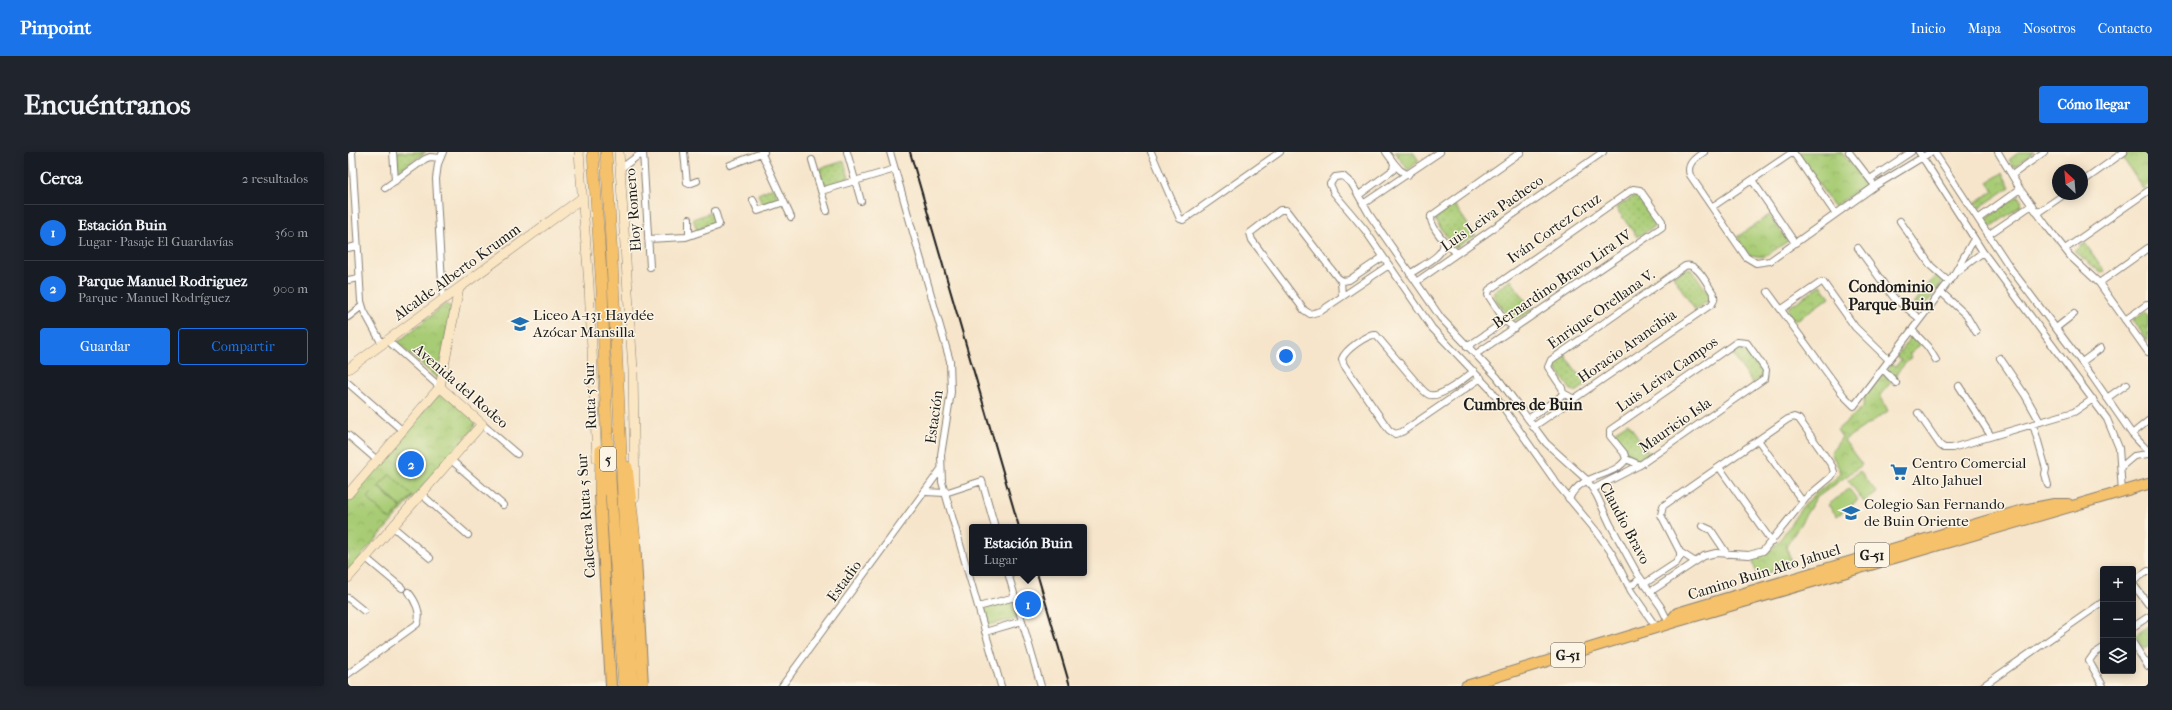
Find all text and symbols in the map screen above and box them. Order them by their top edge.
text: Pinpoint [20,17,91,39]
text: Inicio [1911,20,1946,37]
text: Mapa [1968,20,2001,37]
text: Nosotros [2023,20,2076,37]
text: Contacto [2098,20,2152,37]
button: Cómo llegar [2039,86,2148,123]
text: Encuéntranos [24,88,191,121]
north arrow [2052,164,2088,200]
street label: Eloy Romero [621,167,645,252]
text: Cerca [40,168,82,188]
text: 2 resultados [242,171,308,186]
street label: Luis Leiva Pacheco [1437,171,1547,255]
street label: Iván Cortez Cruz [1504,189,1605,267]
text: Estación Buin [78,216,167,234]
street label: Alcalde Alberto Krumm [389,220,524,325]
text: 1 [51,225,55,240]
text: 360 m [275,225,308,240]
street label: Bernardino Bravo Lira IV [1489,225,1636,332]
text: Lugar · Pasaje El Guardavías [78,234,233,249]
street label: Enrique Orellana V. [1544,265,1658,353]
text: Parque Manuel Rodriguez [78,272,247,290]
district label: Condominio Parque Buin [1848,277,1935,315]
text: 2 [50,281,56,296]
text: 900 m [273,281,308,296]
text: Parque · Manuel Rodríguez [78,290,230,305]
street label: Horacio Arancibia [1574,305,1681,387]
place label: Liceo A-131 Haydée Azócar Mansilla [532,306,655,341]
school or university icon: Liceo A-131 Haydée Azócar Mansilla [510,314,530,334]
button: Guardar [40,328,170,365]
button: Compartir [178,328,308,365]
street label: Luis Leiva Campos [1613,332,1722,416]
street label: Avenida del Rodeo [409,339,512,432]
your location [1276,346,1296,366]
street label: Ruta 5 Sur [580,362,600,430]
street label: Estación [921,389,947,445]
street label: Mauricio Isla [1635,393,1715,456]
district label: Cumbres de Buin [1464,395,1583,414]
road number: 5 [600,447,616,471]
pin: 2 [398,449,424,479]
street label: Caletera Ruta 5 Sur [573,453,599,579]
place label: Centro Comercial Alto Jahuel [1911,454,2027,489]
supermarket icon: Centro Comercial Alto Jahuel [1889,462,1909,482]
street label: Claudio Bravo [1596,479,1654,568]
place label: Colegio San Fernando de Buin Oriente [1864,495,2005,530]
school or university icon: Colegio San Fernando de Buin Oriente [1841,503,1861,523]
popup [969,524,1087,576]
text: Estación Buin [984,534,1072,552]
street label: Camino Buin Alto Jahuel [1686,540,1842,604]
road number: G-51 [1855,543,1889,567]
text: Lugar [984,552,1017,567]
street label: Estadio [823,556,865,605]
map controls [2100,566,2136,674]
button: + [2100,566,2136,602]
pin: 1 [1015,589,1041,619]
button: − [2100,602,2136,638]
button: layers [2100,638,2136,674]
road number: G-51 [1551,643,1585,667]

